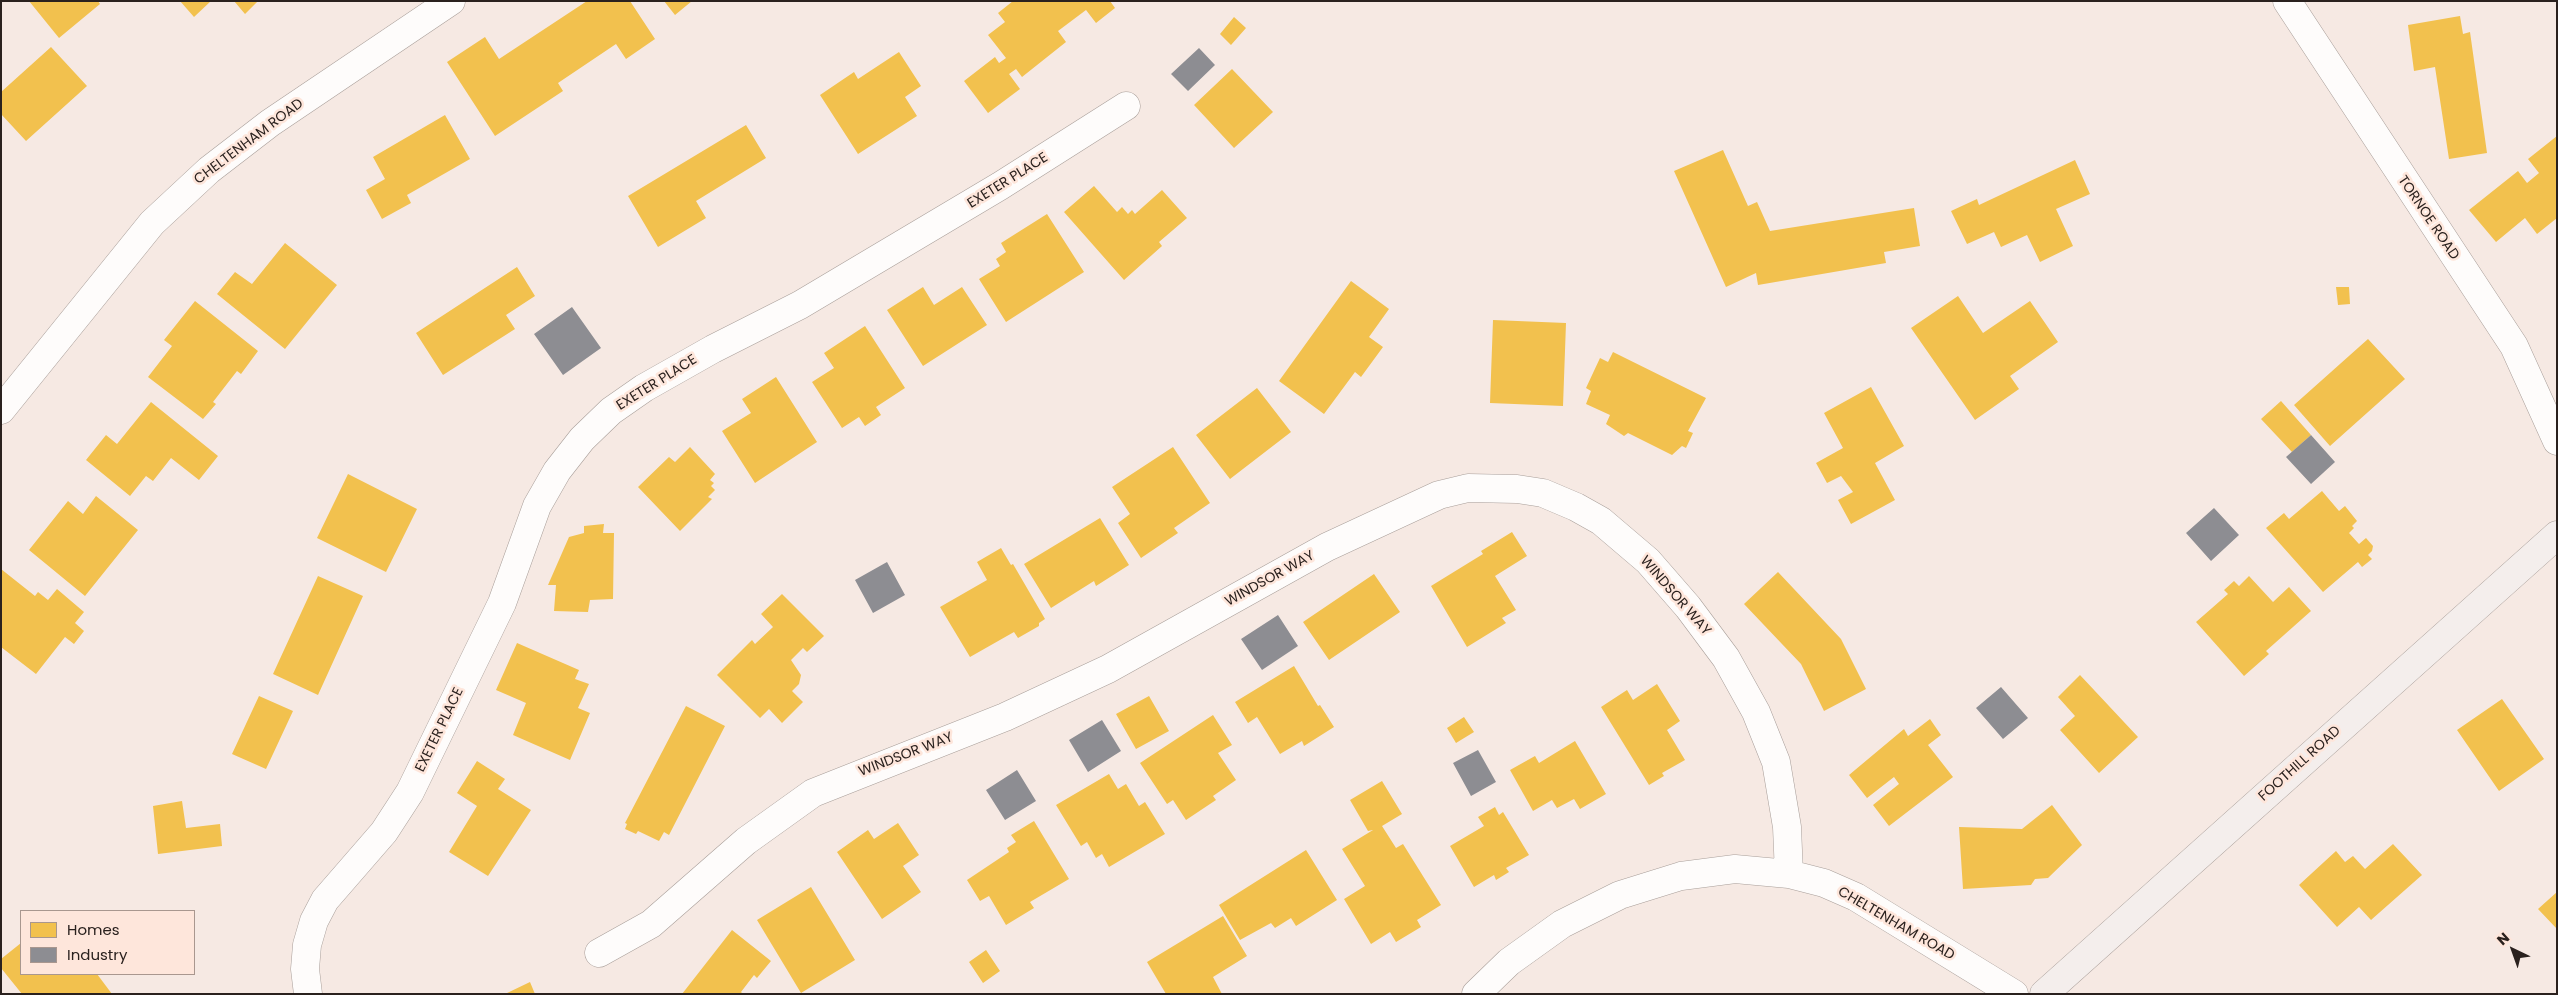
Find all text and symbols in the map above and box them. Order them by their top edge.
street label: CHELTENHAM ROAD [191,96,307,188]
street label: EXETER PLACE [965,150,1051,212]
street label: TORNOE ROAD [2394,173,2462,263]
street label: EXETER PLACE [614,352,700,414]
street label: WINDSOR WAY [1222,548,1318,610]
street label: WINDSOR WAY [1636,553,1714,639]
street label: EXETER PLACE [412,685,468,775]
street label: FOOTHILL ROAD [2256,723,2344,805]
street label: WINDSOR WAY [856,729,956,781]
street label: CHELTENHAM ROAD [1835,884,1957,964]
legend [20,910,195,975]
text: Homes [67,919,120,940]
north arrow [2488,925,2538,975]
text: N [2492,928,2514,950]
text: Industry [67,944,127,965]

